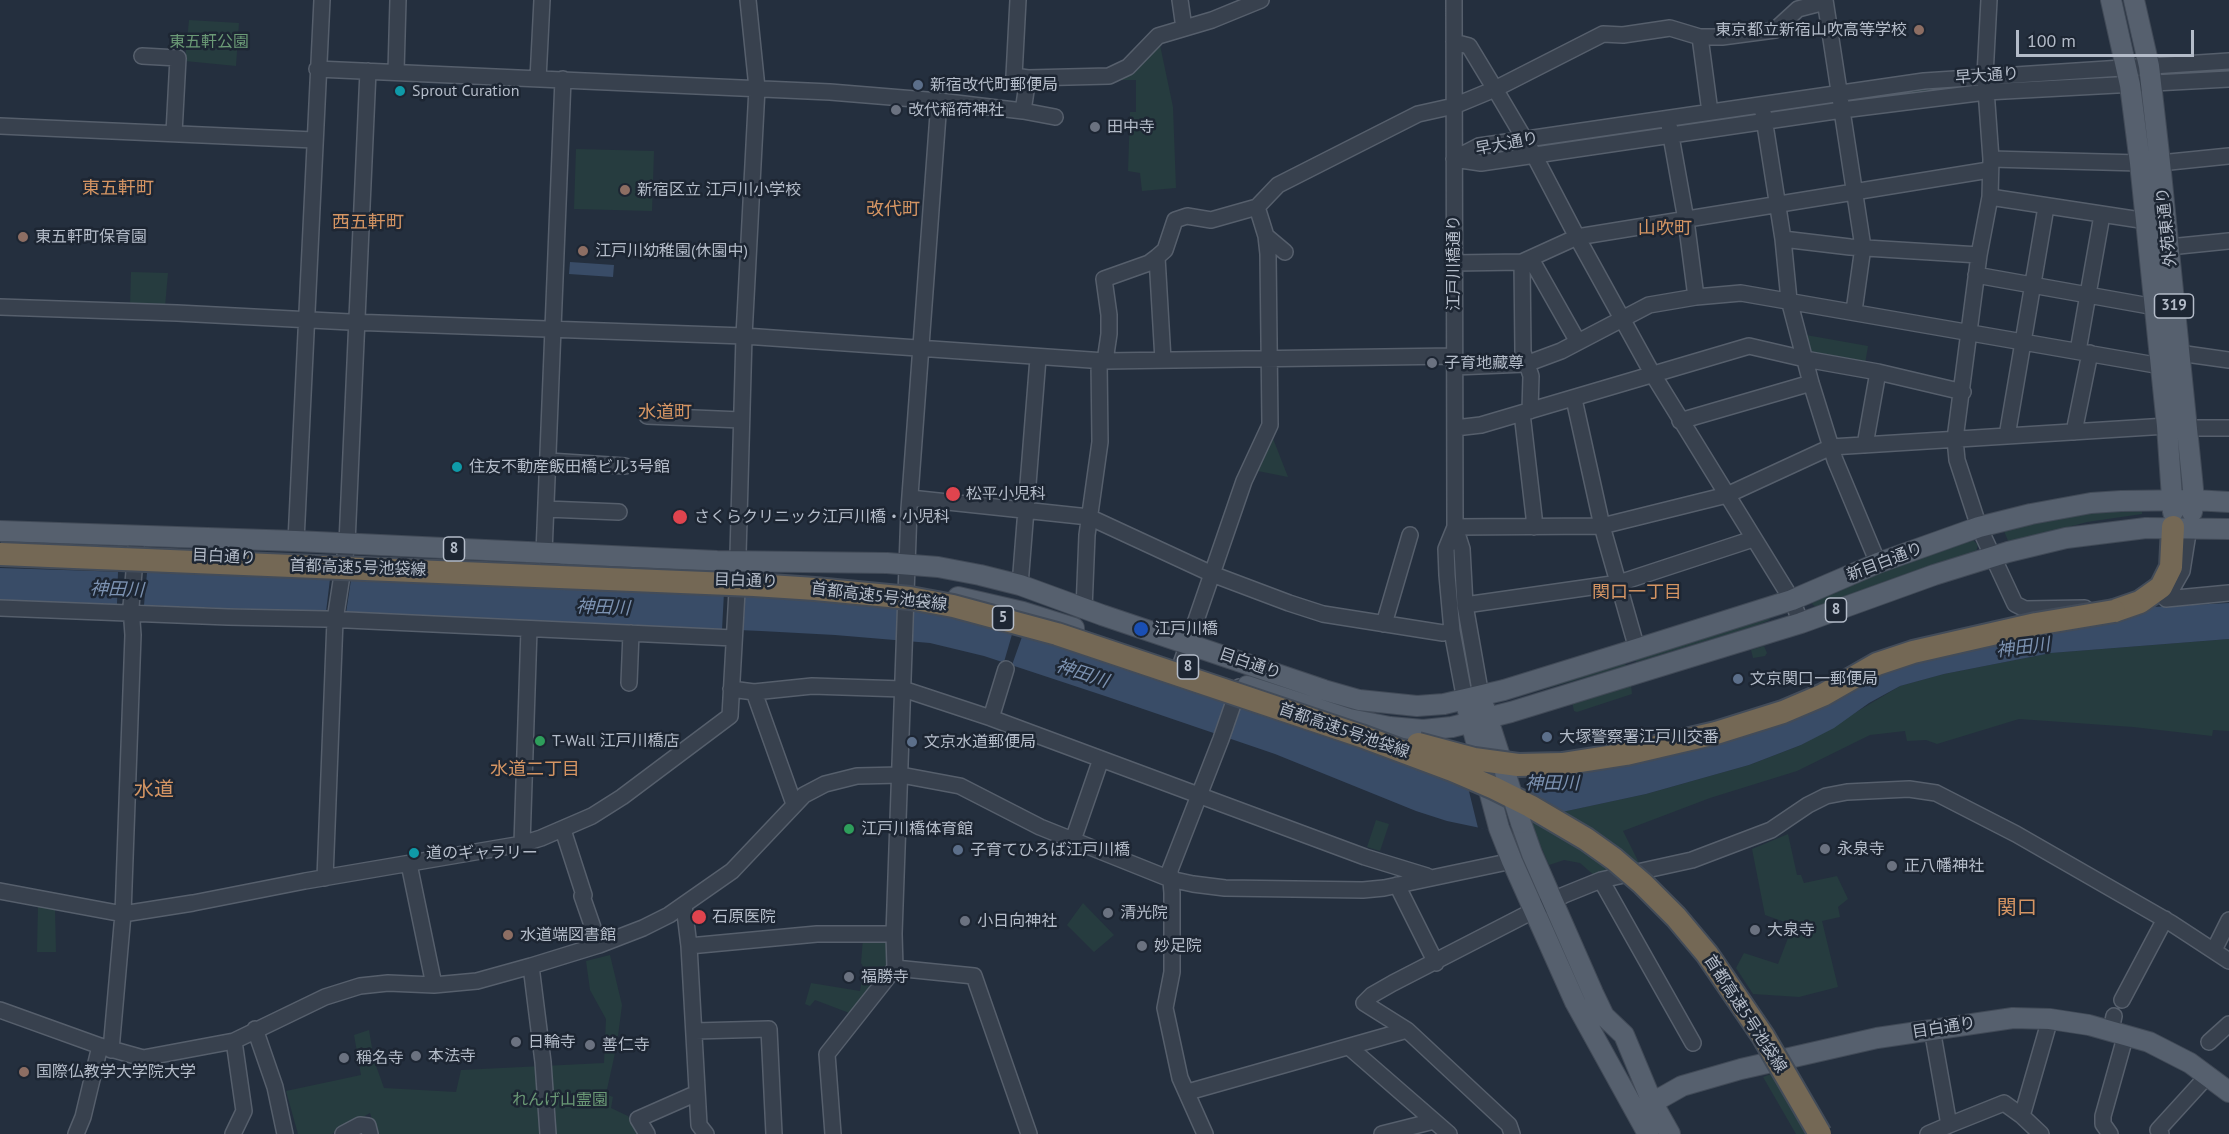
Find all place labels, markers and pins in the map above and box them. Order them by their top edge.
place label: 東京都立新宿山吹高等学校 [1715,20,1907,40]
marker: 東京都立新宿山吹高等学校 [1912,23,1926,37]
place label: 新宿改代町郵便局 [930,75,1058,95]
marker: 新宿改代町郵便局 [911,78,925,92]
place label: Sprout Curation [412,81,519,101]
marker: Sprout Curation [393,84,407,98]
place label: 改代稲荷神社 [908,100,1004,120]
marker: 改代稲荷神社 [889,103,903,117]
place label: 田中寺 [1107,117,1155,137]
marker: 田中寺 [1088,120,1102,134]
place label: 新宿区立 江戸川小学校 [637,180,801,200]
marker: 新宿区立 江戸川小学校 [618,183,632,197]
place label: 東五軒町保育園 [35,227,147,247]
marker: 東五軒町保育園 [16,230,30,244]
place label: 江戸川幼稚園(休園中) [595,241,748,261]
marker: 江戸川幼稚園(休園中) [576,244,590,258]
place label: 子育地藏尊 [1444,353,1524,373]
marker: 子育地藏尊 [1425,356,1439,370]
place label: 住友不動産飯田橋ビル3号館 [469,457,670,477]
marker: 住友不動産飯田橋ビル3号館 [450,460,464,474]
place label: 松平小児科 [966,484,1046,504]
marker: 松平小児科 [944,485,962,503]
place label: さくらクリニック江戸川橋・小児科 [694,507,950,527]
marker: さくらクリニック江戸川橋・小児科 [671,508,689,526]
place label: 江戸川橋 [1154,619,1218,639]
marker: 江戸川橋 [1132,620,1150,638]
place label: 文京関口一郵便局 [1750,669,1878,689]
marker: 文京関口一郵便局 [1731,672,1745,686]
place label: 大塚警察署江戸川交番 [1559,727,1719,747]
marker: 大塚警察署江戸川交番 [1540,730,1554,744]
place label: T-Wall 江戸川橋店 [552,731,679,751]
place label: 文京水道郵便局 [924,732,1036,752]
marker: T-Wall 江戸川橋店 [533,734,547,748]
marker: 文京水道郵便局 [905,735,919,749]
place label: 江戸川橋体育館 [861,819,973,839]
marker: 江戸川橋体育館 [842,822,856,836]
place label: 永泉寺 [1837,839,1885,859]
place label: 子育てひろば江戸川橋 [970,840,1130,860]
marker: 永泉寺 [1818,842,1832,856]
place label: 道のギャラリー [426,843,538,863]
marker: 子育てひろば江戸川橋 [951,843,965,857]
marker: 道のギャラリー [407,846,421,860]
place label: 正八幡神社 [1904,856,1984,876]
marker: 正八幡神社 [1885,859,1899,873]
place label: 清光院 [1120,903,1168,923]
marker: 清光院 [1101,906,1115,920]
place label: 石原医院 [712,907,776,927]
marker: 石原医院 [690,908,708,926]
place label: 小日向神社 [977,911,1057,931]
marker: 小日向神社 [958,914,972,928]
place label: 大泉寺 [1767,920,1815,940]
marker: 大泉寺 [1748,923,1762,937]
place label: 水道端図書館 [520,925,616,945]
marker: 水道端図書館 [501,928,515,942]
place label: 妙足院 [1154,936,1202,956]
marker: 妙足院 [1135,939,1149,953]
place label: 福勝寺 [861,967,909,987]
marker: 福勝寺 [842,970,856,984]
place label: 日輪寺 [528,1032,576,1052]
marker: 日輪寺 [509,1035,523,1049]
place label: 善仁寺 [602,1035,650,1055]
marker: 善仁寺 [583,1038,597,1052]
place label: 本法寺 [428,1046,476,1066]
place label: 稱名寺 [356,1048,404,1068]
marker: 本法寺 [409,1049,423,1063]
marker: 稱名寺 [337,1051,351,1065]
place label: 国際仏教学大学院大学 [36,1062,196,1082]
marker: 国際仏教学大学院大学 [17,1065,31,1079]

